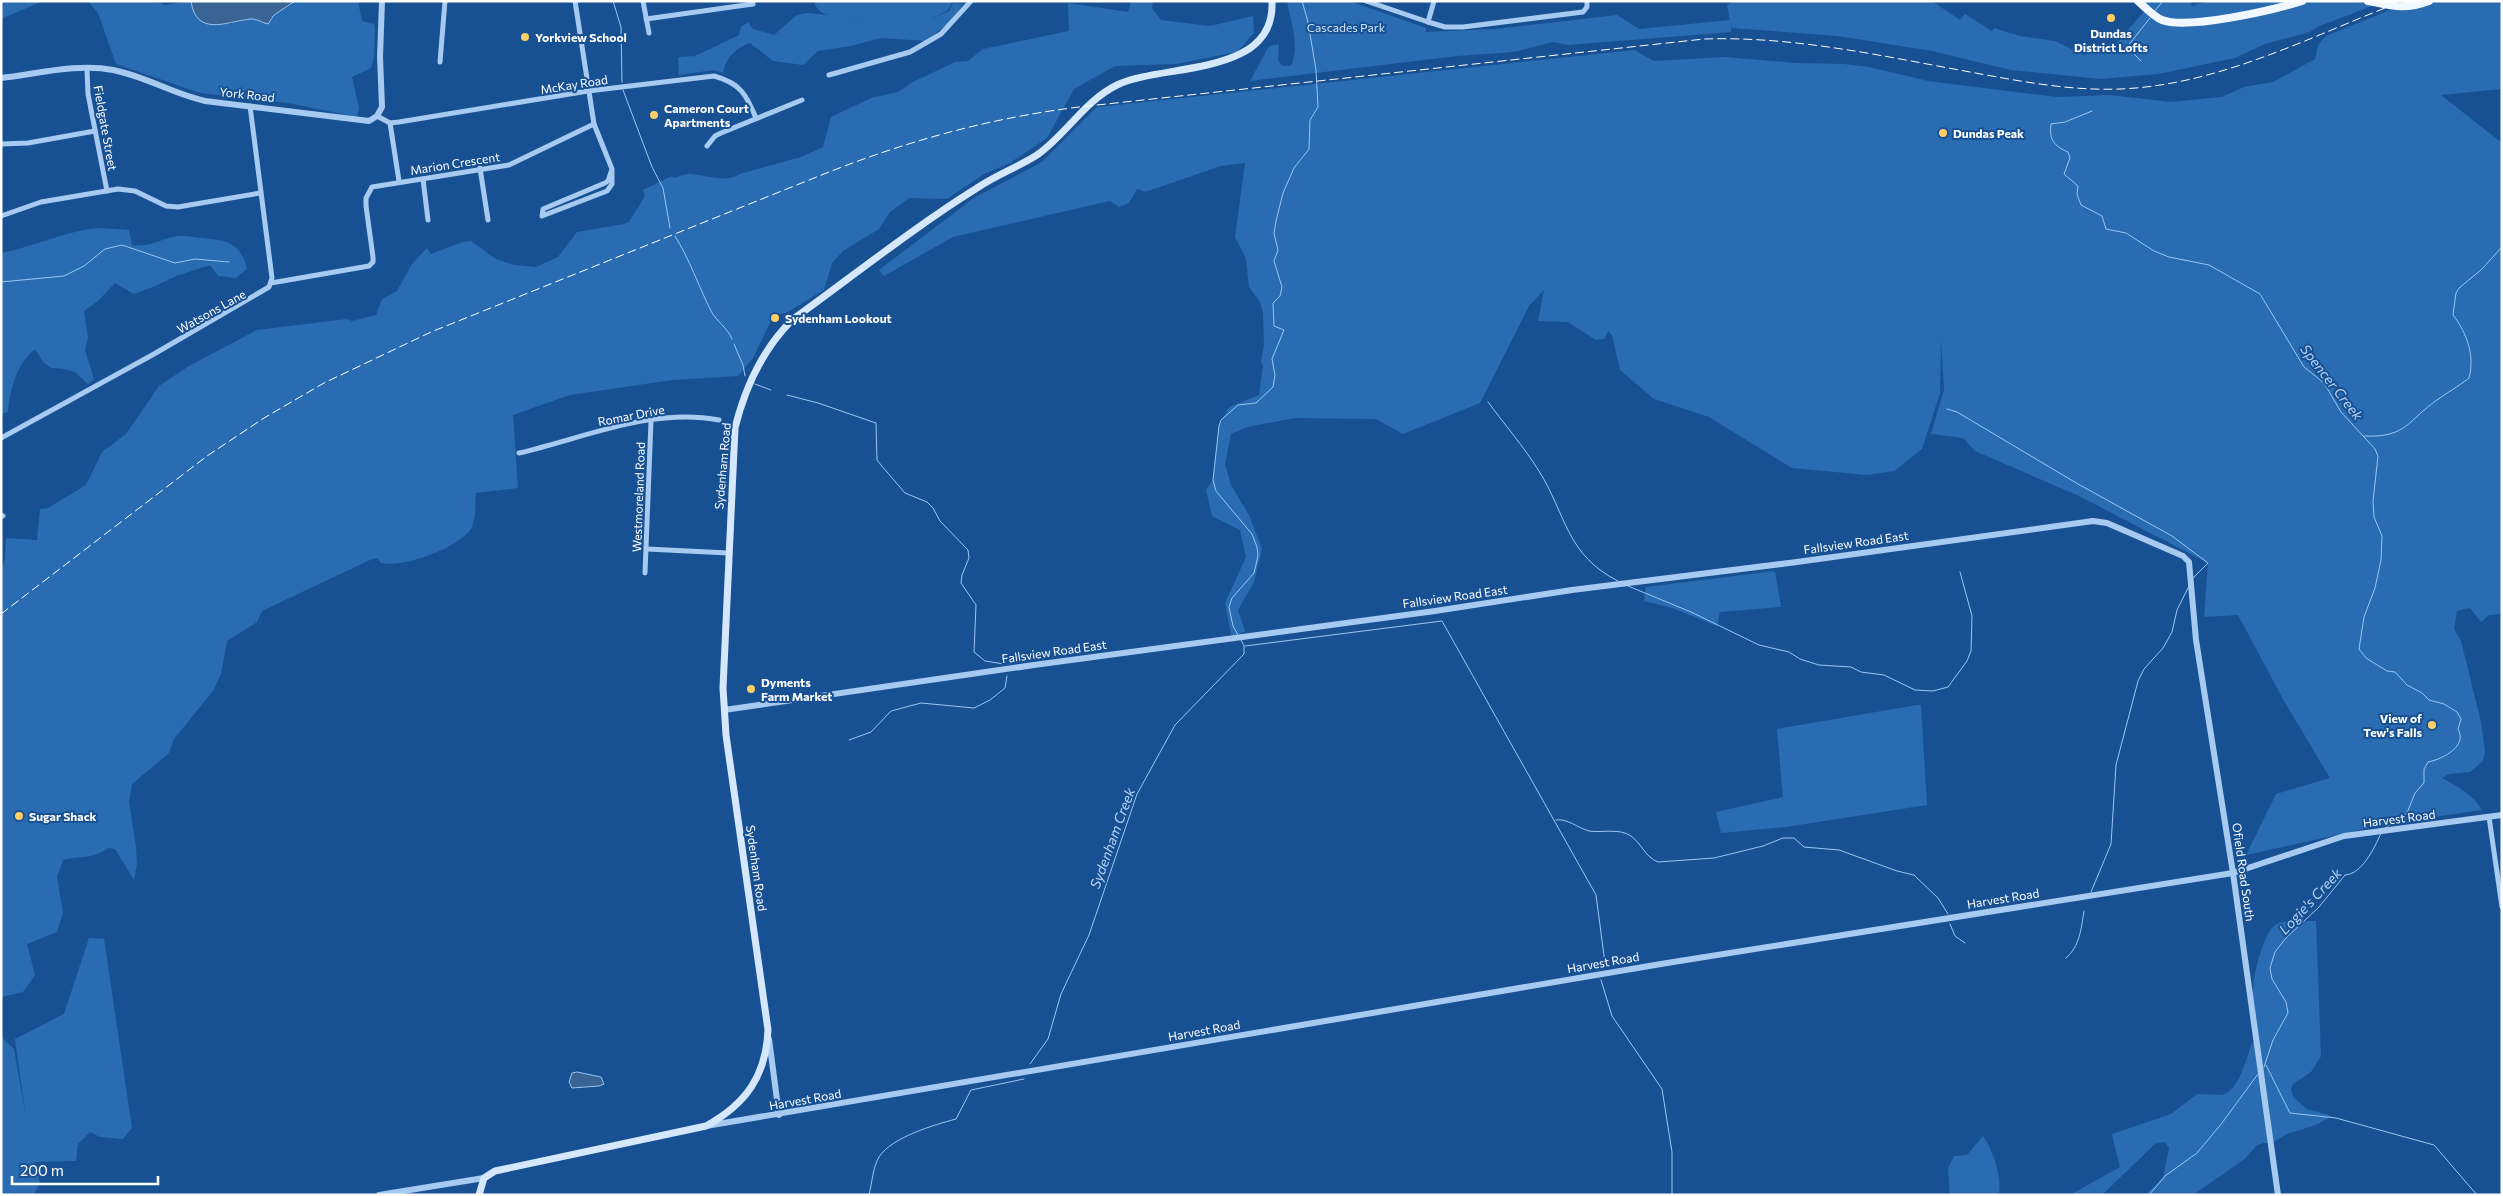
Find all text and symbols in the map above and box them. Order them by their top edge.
marker: Dundas District Lofts [2105,12,2117,24]
park label: Cascades Park [1307,20,1386,34]
place label: Dundas District Lofts [2074,26,2148,54]
place label: Yorkview School [535,30,627,44]
marker: Yorkview School [519,31,531,43]
street label: McKay Road [539,72,609,96]
street label: Fieldgate Street [92,84,120,172]
street label: York Road [219,84,275,104]
place label: Cameron Court Apartments [664,101,749,129]
marker: Cameron Court Apartments [648,109,660,121]
place label: Dundas Peak [1953,126,2024,140]
marker: Dundas Peak [1937,127,1949,139]
street label: Marion Crescent [409,149,501,177]
street label: Watsons Lane [174,286,248,336]
place label: Sydenham Lookout [785,311,892,325]
marker: Sydenham Lookout [769,312,781,324]
water label: Spencer Creek [2297,341,2367,424]
street label: Romar Drive [596,402,666,428]
street label: Sydenham Road [711,422,733,510]
street label: Westmoreland Road [629,442,647,552]
street label: Fallsview Road East [1803,528,1909,556]
street label: Fallsview Road East [1402,582,1508,610]
street label: Fallsview Road East [1001,637,1107,665]
place label: Dyments Farm Market [761,675,832,703]
marker: Dyments Farm Market [745,683,757,695]
place label: View of Tew's Falls [2363,711,2422,739]
marker: View of Tew's Falls [2426,719,2438,731]
water label: Sydenham Creek [1086,785,1138,891]
street label: Harvest Road [2362,807,2436,829]
place label: Sugar Shack [29,809,96,823]
marker: Sugar Shack [13,810,25,822]
street label: Ofield Road South [2230,822,2258,922]
street label: Sydenham Road [744,824,770,912]
water label: Logie's Creek [2275,864,2345,938]
street label: Harvest Road [1966,885,2040,911]
street label: Harvest Road [1566,949,1640,975]
street label: Harvest Road [1167,1017,1241,1043]
street label: Harvest Road [768,1086,842,1112]
scale bar [12,1154,159,1186]
text: 200 m [20,1161,64,1179]

